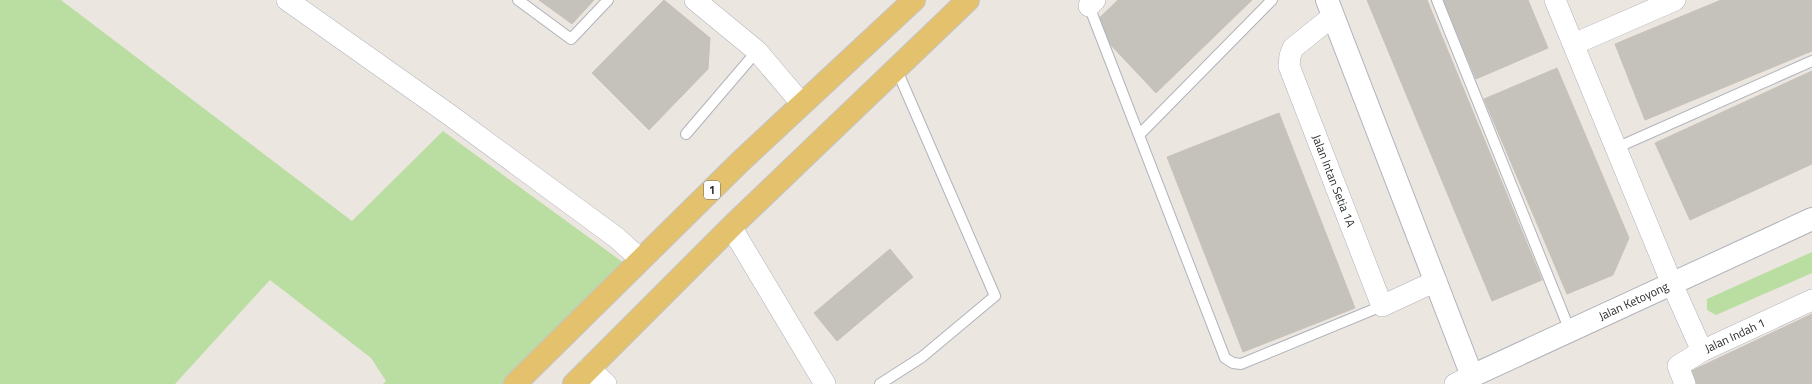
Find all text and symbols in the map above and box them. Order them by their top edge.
street label: Jalan Intan Setia 1A [1307,132,1361,230]
road number: 1 [704,181,720,199]
street label: Jalan Ketoyong [1595,277,1672,325]
street label: Jalan Indah 1 [1701,313,1768,358]

